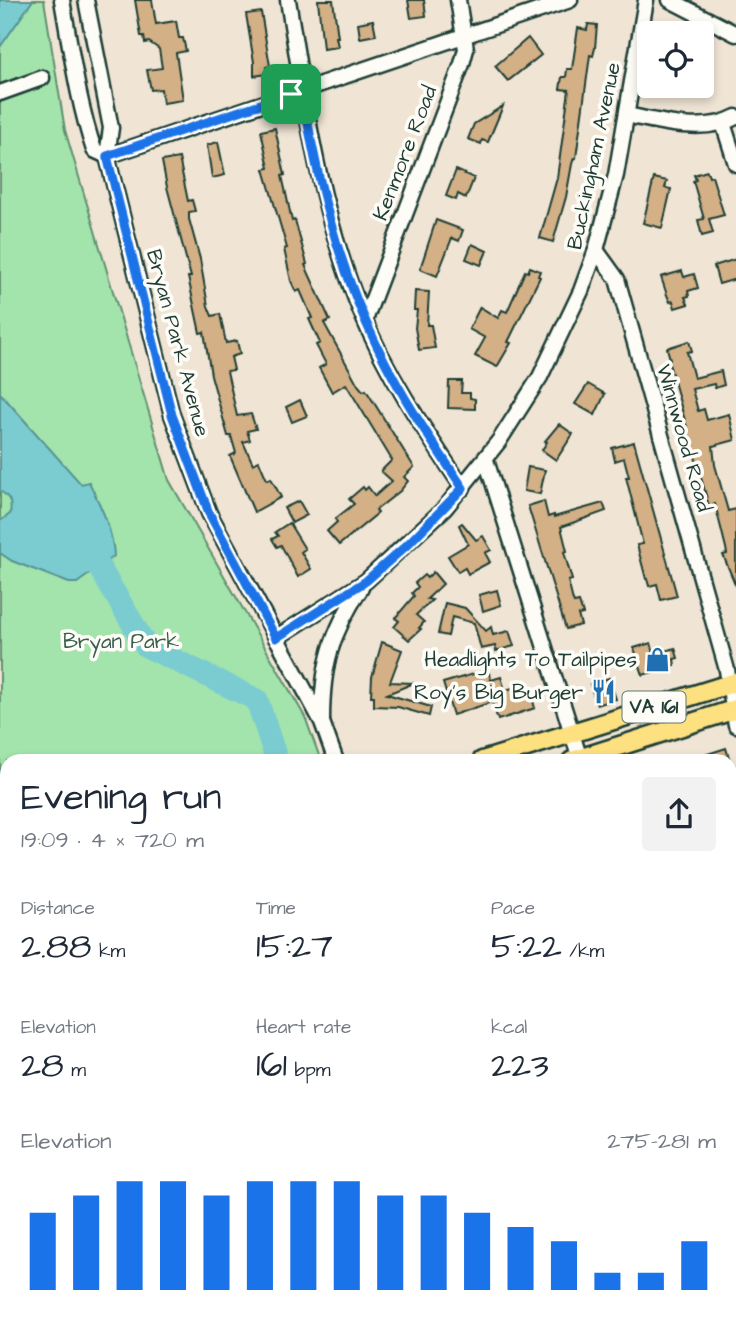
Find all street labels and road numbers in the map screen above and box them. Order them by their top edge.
street label: Buckingham Avenue [560,60,630,253]
street label: Kenmore Road [366,81,444,225]
street label: Bryan Park Avenue [137,246,217,440]
street label: Winnwood Road [649,361,719,515]
road number: VA 161 [622,692,686,722]

